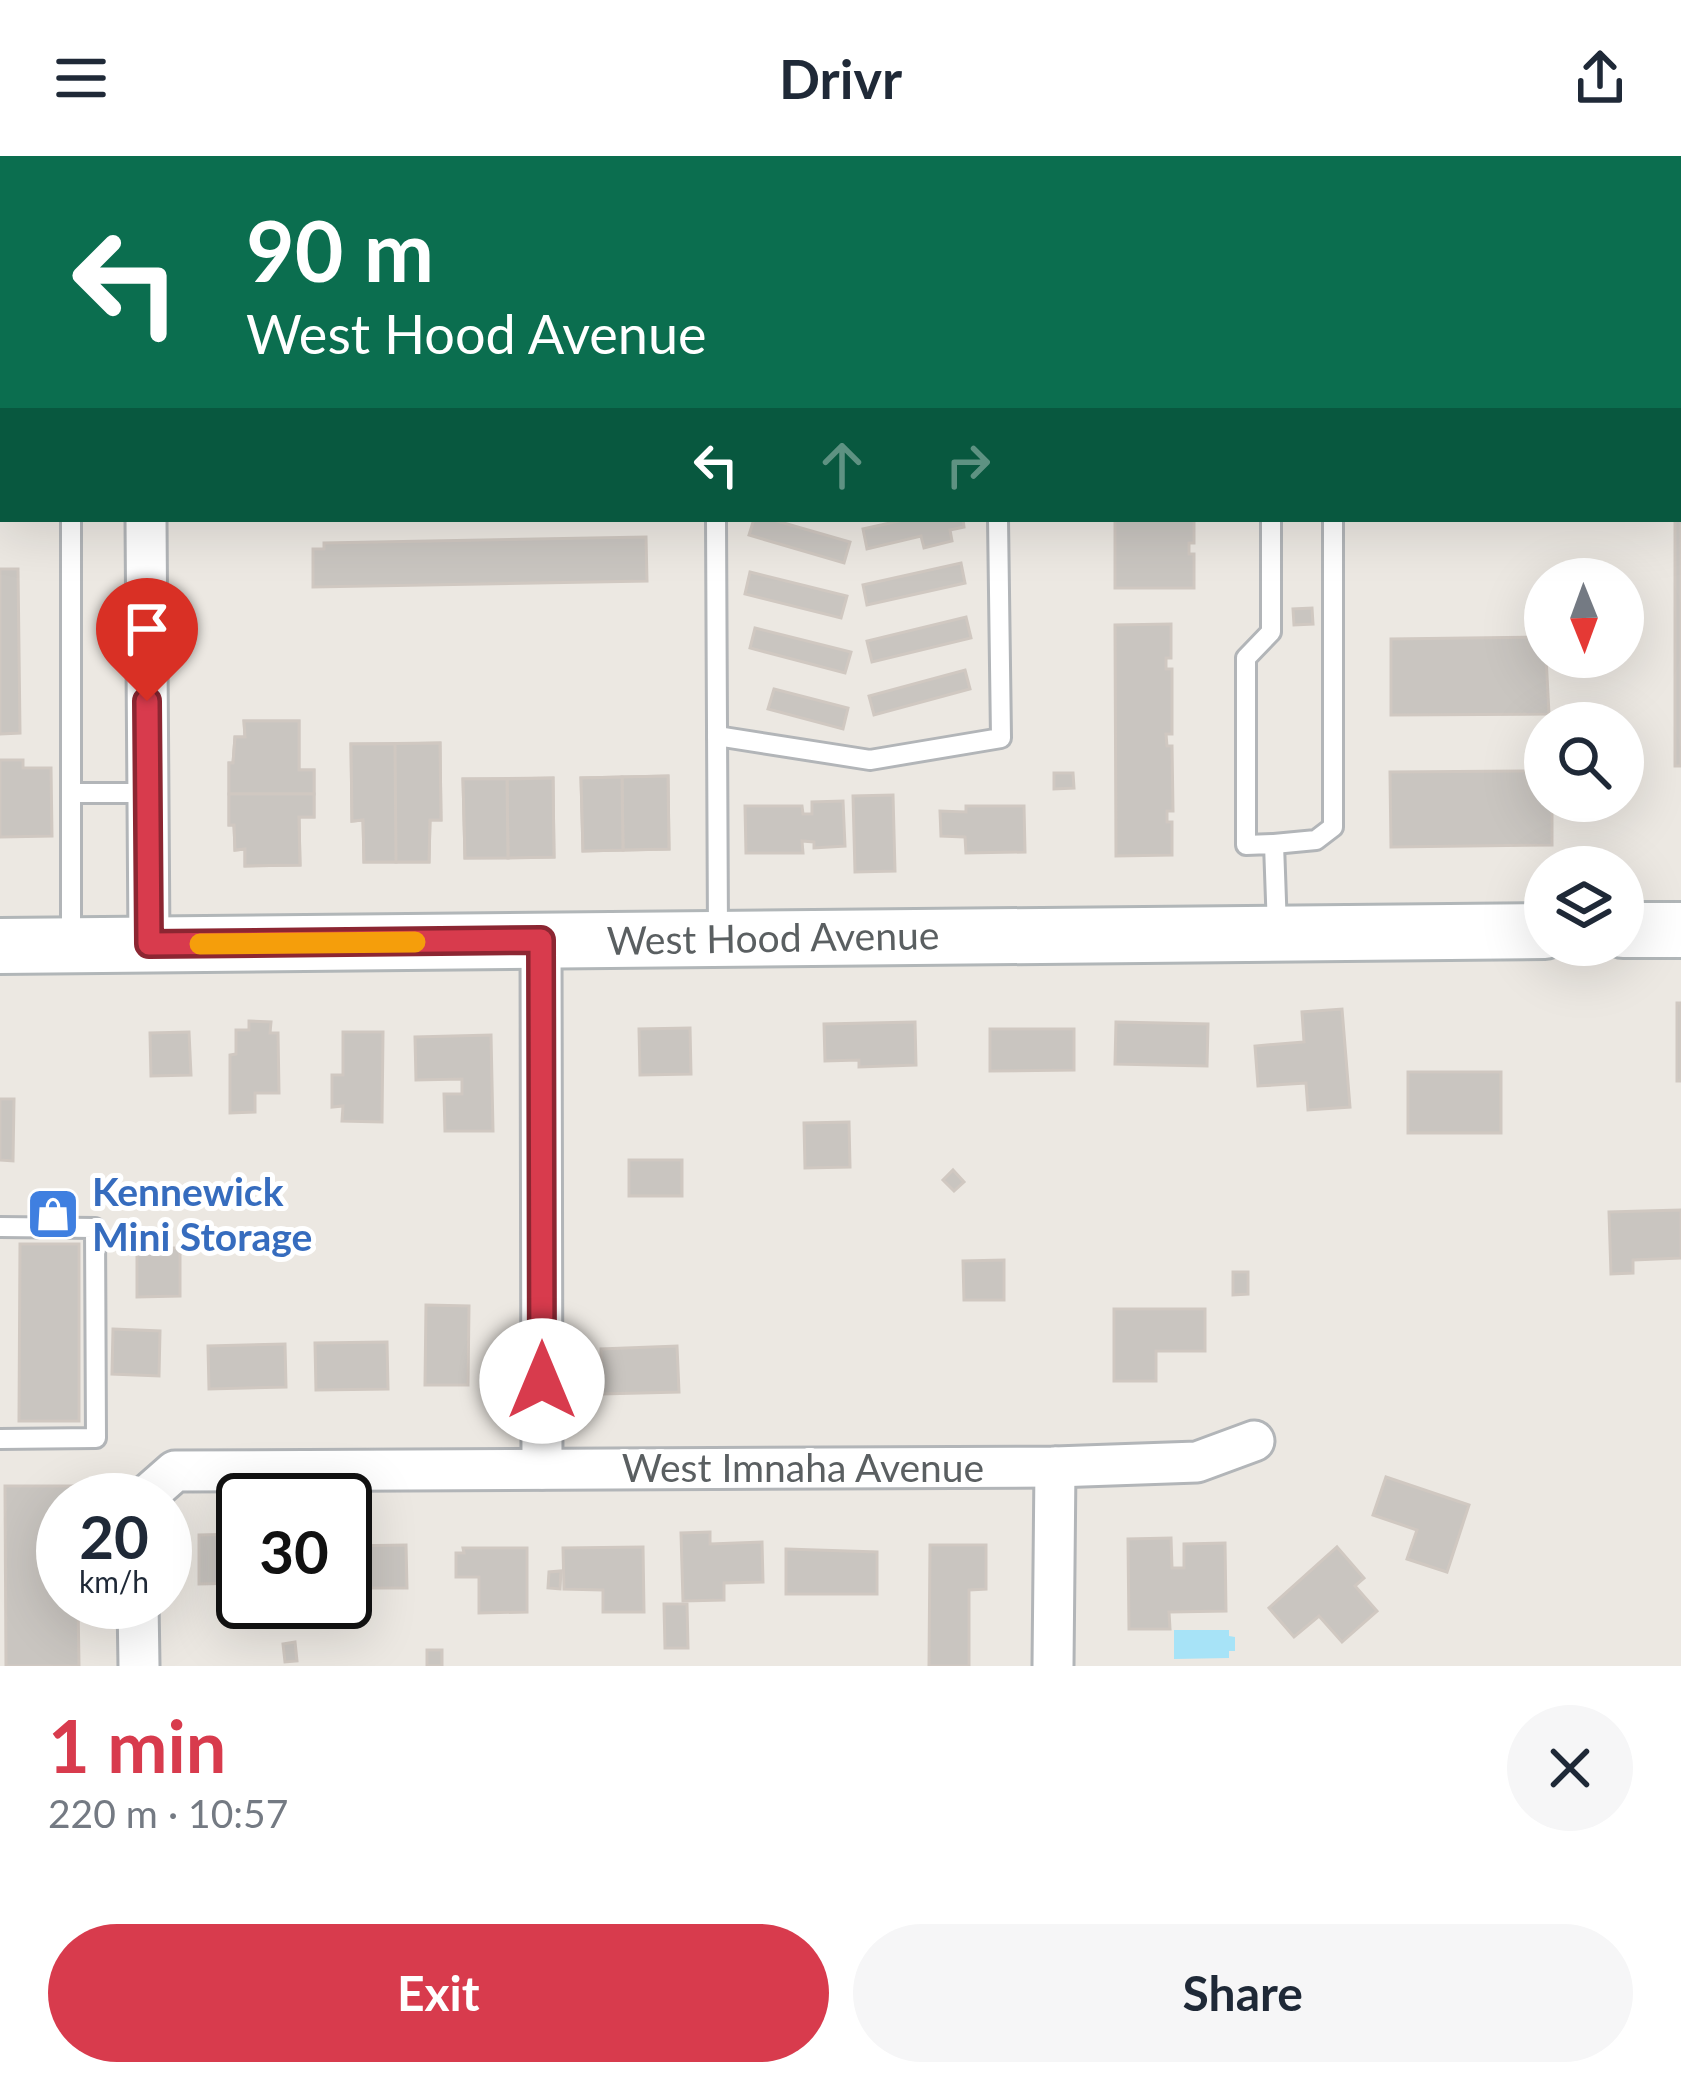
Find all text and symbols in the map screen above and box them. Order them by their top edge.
icon: menu [48,45,114,111]
icon: share [1567,45,1633,111]
text: Drivr [779,46,902,111]
text: 90 m [246,199,434,300]
icon: left [48,204,204,360]
text: West Hood Avenue [246,301,707,366]
icon: left [683,432,749,498]
icon: ahead [809,432,875,498]
icon: right [935,432,1001,498]
north arrow [1524,558,1644,678]
map controls [1524,558,1644,966]
pin [96,578,198,701]
icon: arrive [114,596,180,662]
button: search [1524,702,1644,822]
button: layers [1524,846,1644,966]
street label: West Hood Avenue [606,911,940,963]
place label: Kennewick Mini Storage [92,1168,312,1259]
shop icon: Kennewick Mini Storage [25,1186,81,1242]
position arrow [479,1318,605,1444]
street label: West Imnaha Avenue [622,1444,984,1490]
speed limit sign: 30 [216,1473,372,1629]
text: 20 [79,1500,149,1572]
text: km/h [79,1563,149,1599]
text: 1 min [48,1702,226,1788]
button: close [1507,1705,1633,1831]
text: 220 m · 10:57 [48,1790,288,1836]
button: Exit [48,1924,829,2062]
button: Share [853,1924,1633,2062]

